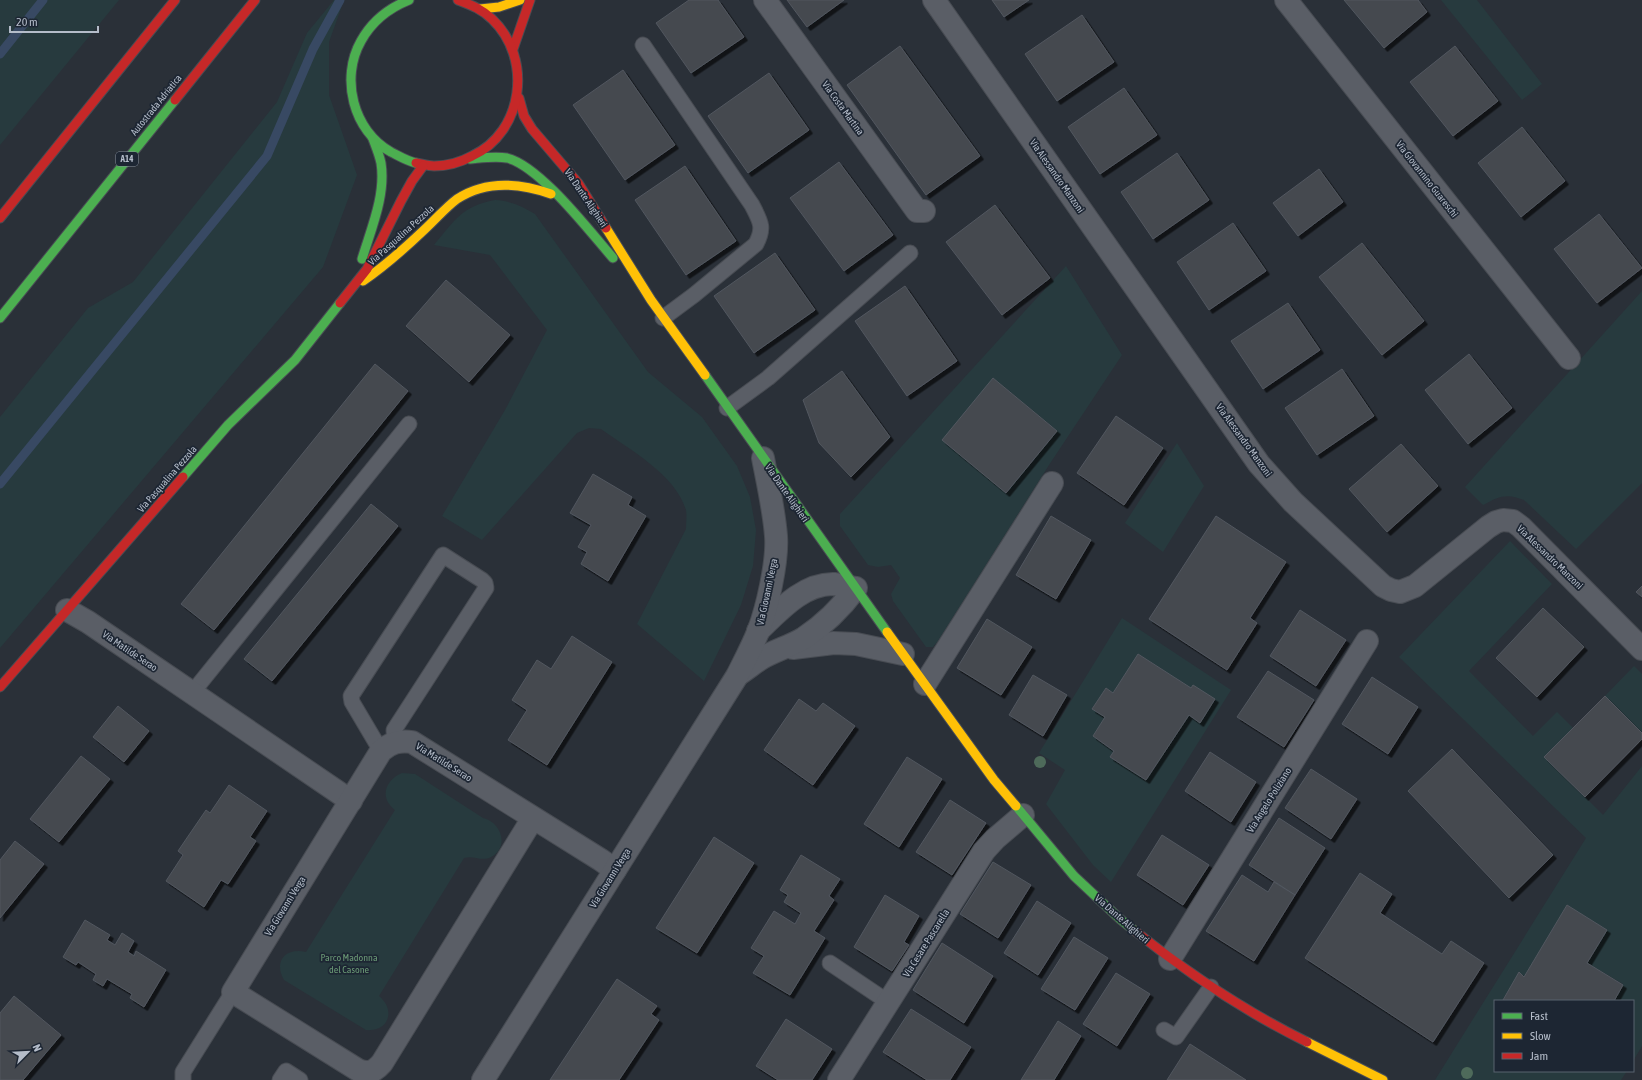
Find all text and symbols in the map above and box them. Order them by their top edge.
scale bar [10,8,98,34]
text: 20 m [16,15,38,29]
street label: Autostrada Adriatica [128,72,184,138]
street label: Via Costa Martina [820,79,866,137]
street label: Via Alessandro Manzoni [1028,137,1086,215]
street label: Via Giovannino Guareschi [1394,139,1460,219]
road number: A14 [116,152,138,166]
street label: Via Dante Alighieri [562,167,610,229]
street label: Via Pasqualina Pezzola [366,202,436,267]
street label: Via Alessandro Manzoni [1214,402,1274,478]
street label: Via Pasqualina Pezzola [135,443,199,515]
street label: Via Dante Alighieri [763,462,811,524]
street label: Via Alessandro Manzoni [1515,523,1585,591]
street label: Via Giovanni Verga [755,557,780,626]
street label: Via Matilde Serao [100,629,160,674]
street label: Via Matilde Serao [414,740,474,784]
street label: Via Angelo Poliziano [1245,765,1294,835]
street label: Via Giovanni Verga [587,846,633,910]
street label: Via Giovanni Verga [262,874,308,938]
street label: Via Dante Alighieri [1093,893,1151,945]
street label: Via Cesare Pascarella [901,907,952,979]
park label: Parco Madonna del Casone [320,952,378,975]
legend [1494,1000,1634,1072]
text: Fast [1530,1009,1548,1023]
text: Slow [1530,1029,1551,1043]
north arrow [8,1032,48,1072]
text: N [30,1043,44,1053]
text: Jam [1530,1049,1548,1063]

